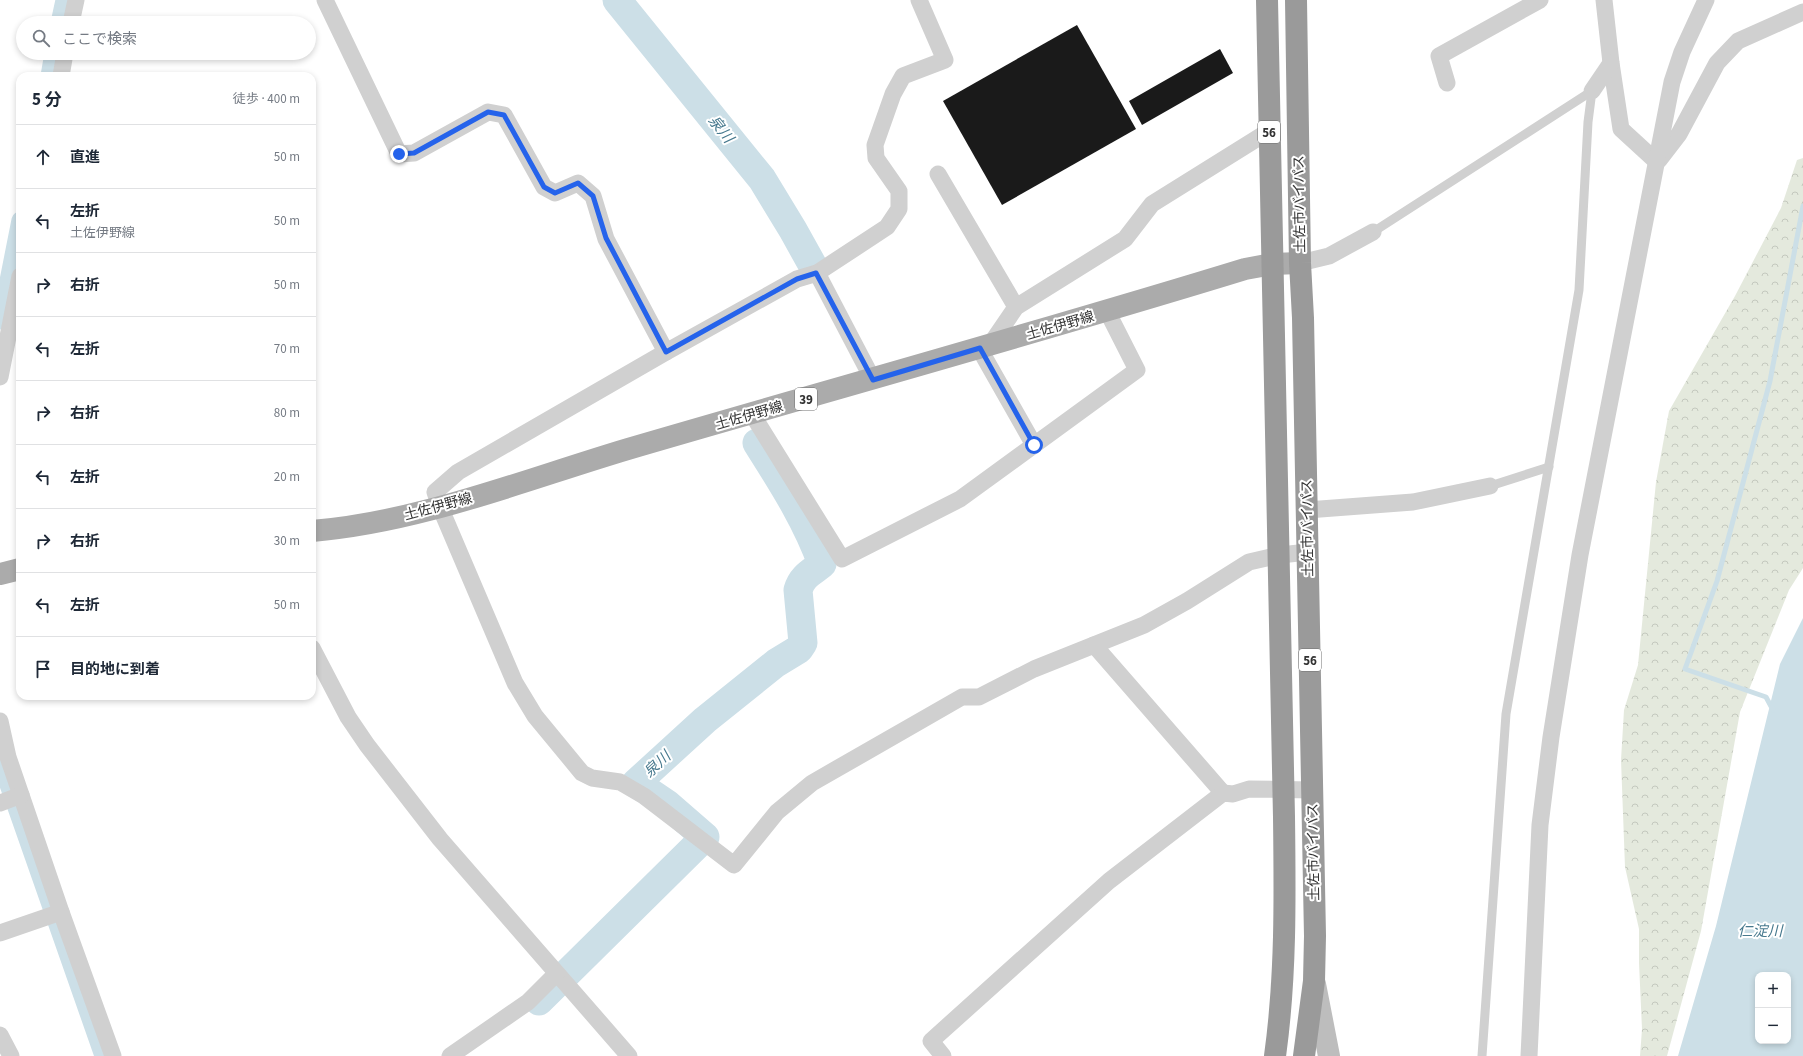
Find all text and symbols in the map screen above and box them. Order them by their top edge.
search box [16,16,316,60]
icon: search [30,27,52,49]
text: ここで検索 [62,29,137,50]
text: 5 分 [32,88,61,112]
text: 徒歩 · 400 m [233,90,300,108]
water label: 泉川 [703,111,739,149]
road number: 56 [1258,121,1280,143]
route end [390,145,408,163]
icon: ahead [32,146,54,168]
text: 直進 [70,147,100,168]
text: 50 m [274,148,300,166]
street label: 土佐市バイパス [1289,155,1311,253]
text: 左折 [70,201,100,222]
icon: left [32,210,54,232]
text: 50 m [274,212,300,230]
text: 土佐伊野線 [70,224,135,242]
icon: right [32,274,54,296]
text: 右折 [70,275,100,296]
text: 50 m [274,276,300,294]
street label: 土佐伊野線 [1024,307,1097,345]
icon: left [32,338,54,360]
text: 左折 [70,339,100,360]
text: 70 m [274,340,300,358]
road number: 39 [795,388,817,410]
street label: 土佐伊野線 [713,397,786,435]
icon: right [32,402,54,424]
text: 右折 [70,403,100,424]
text: 80 m [274,404,300,422]
route start [1025,436,1043,454]
icon: left [32,466,54,488]
text: 左折 [70,467,100,488]
text: 20 m [274,468,300,486]
street label: 土佐市バイパス [1297,479,1319,577]
street label: 土佐伊野線 [402,488,475,526]
icon: right [32,530,54,552]
text: 右折 [70,531,100,552]
text: 30 m [274,532,300,550]
icon: left [32,594,54,616]
text: 左折 [70,595,100,616]
text: 50 m [274,596,300,614]
road number: 56 [1299,649,1321,671]
icon: arrive [32,658,54,680]
text: 目的地に到着 [70,659,160,680]
water label: 泉川 [639,745,677,782]
street label: 土佐市バイパス [1303,803,1325,901]
water label: 仁淀川 [1737,921,1784,942]
map controls [1755,972,1791,1044]
button: + [1755,972,1791,1008]
button: − [1755,1008,1791,1044]

